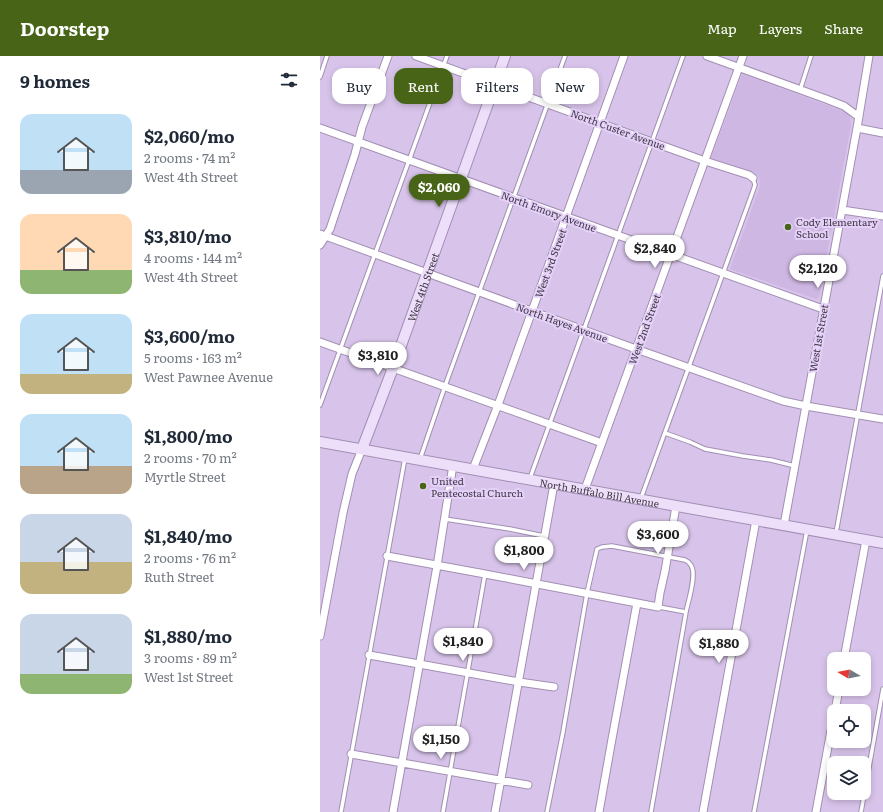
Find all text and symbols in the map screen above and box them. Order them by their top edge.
text: Doorstep [20,14,109,42]
text: Map [707,18,737,38]
text: Layers [759,18,802,38]
text: Share [824,18,863,38]
text: 9 homes [20,68,90,93]
chip: Buy [332,68,386,104]
chip: Rent [394,68,453,104]
chip: Filters [461,68,533,104]
chip: New [541,68,599,104]
icon: filters [278,69,300,91]
street label: North Custer Avenue [569,105,667,153]
text: $2,060/mo [144,123,235,148]
icon: home [52,130,100,178]
text: 2 rooms · 74 m² [144,148,235,167]
text: West 4th Street [144,167,238,186]
pin: $2,060 [406,174,472,208]
text: $2,060 [418,177,460,196]
street label: North Emory Avenue [499,187,599,235]
place label: Cody Elementary School [796,214,878,241]
marker: Cody Elementary School [783,222,793,232]
text: $3,810/mo [144,223,232,248]
street label: West 3rd Street [531,226,569,300]
icon: home [52,230,100,278]
pin: $2,840 [622,235,688,269]
text: $2,840 [634,238,676,257]
text: 4 rooms · 144 m² [144,248,242,267]
street label: West 4th Street [403,250,441,323]
pin: $2,120 [785,255,851,289]
text: $2,120 [798,258,838,277]
text: West 4th Street [144,267,238,286]
street label: West 2nd Street [624,292,664,366]
street label: North Hayes Avenue [514,298,610,346]
street label: West 1st Street [805,303,831,373]
text: $3,600/mo [144,323,235,348]
icon: home [52,330,100,378]
pin: $3,810 [345,342,411,376]
text: $3,810 [358,345,398,364]
text: 5 rooms · 163 m² [144,348,242,367]
text: West Pawnee Avenue [144,367,273,386]
text: $1,800/mo [144,423,233,448]
icon: home [52,430,100,478]
text: 2 rooms · 70 m² [144,448,237,467]
text: Myrtle Street [144,467,226,486]
place label: United Pentecostal Church [431,473,524,500]
street label: North Buffalo Bill Avenue [538,474,661,510]
marker: United Pentecostal Church [418,481,428,491]
pin: $3,600 [625,521,691,555]
text: $1,840/mo [144,523,232,548]
text: $3,600 [637,524,679,543]
icon: home [52,530,100,578]
pin: $1,800 [491,537,557,571]
text: $1,800 [503,540,545,559]
text: 2 rooms · 76 m² [144,548,236,567]
text: Ruth Street [144,567,214,586]
text: $1,880/mo [144,623,232,648]
pin: $1,840 [430,628,496,662]
icon: home [52,630,100,678]
pin: $1,880 [686,630,752,664]
text: $1,840 [443,631,483,650]
text: $1,880 [699,633,739,652]
text: 3 rooms · 89 m² [144,648,237,667]
north arrow [827,652,871,696]
map controls [827,652,871,800]
text: West 1st Street [144,667,233,686]
button: locate [827,704,871,748]
pin: $1,150 [408,726,474,760]
text: $1,150 [422,729,460,748]
button: layers [827,756,871,800]

